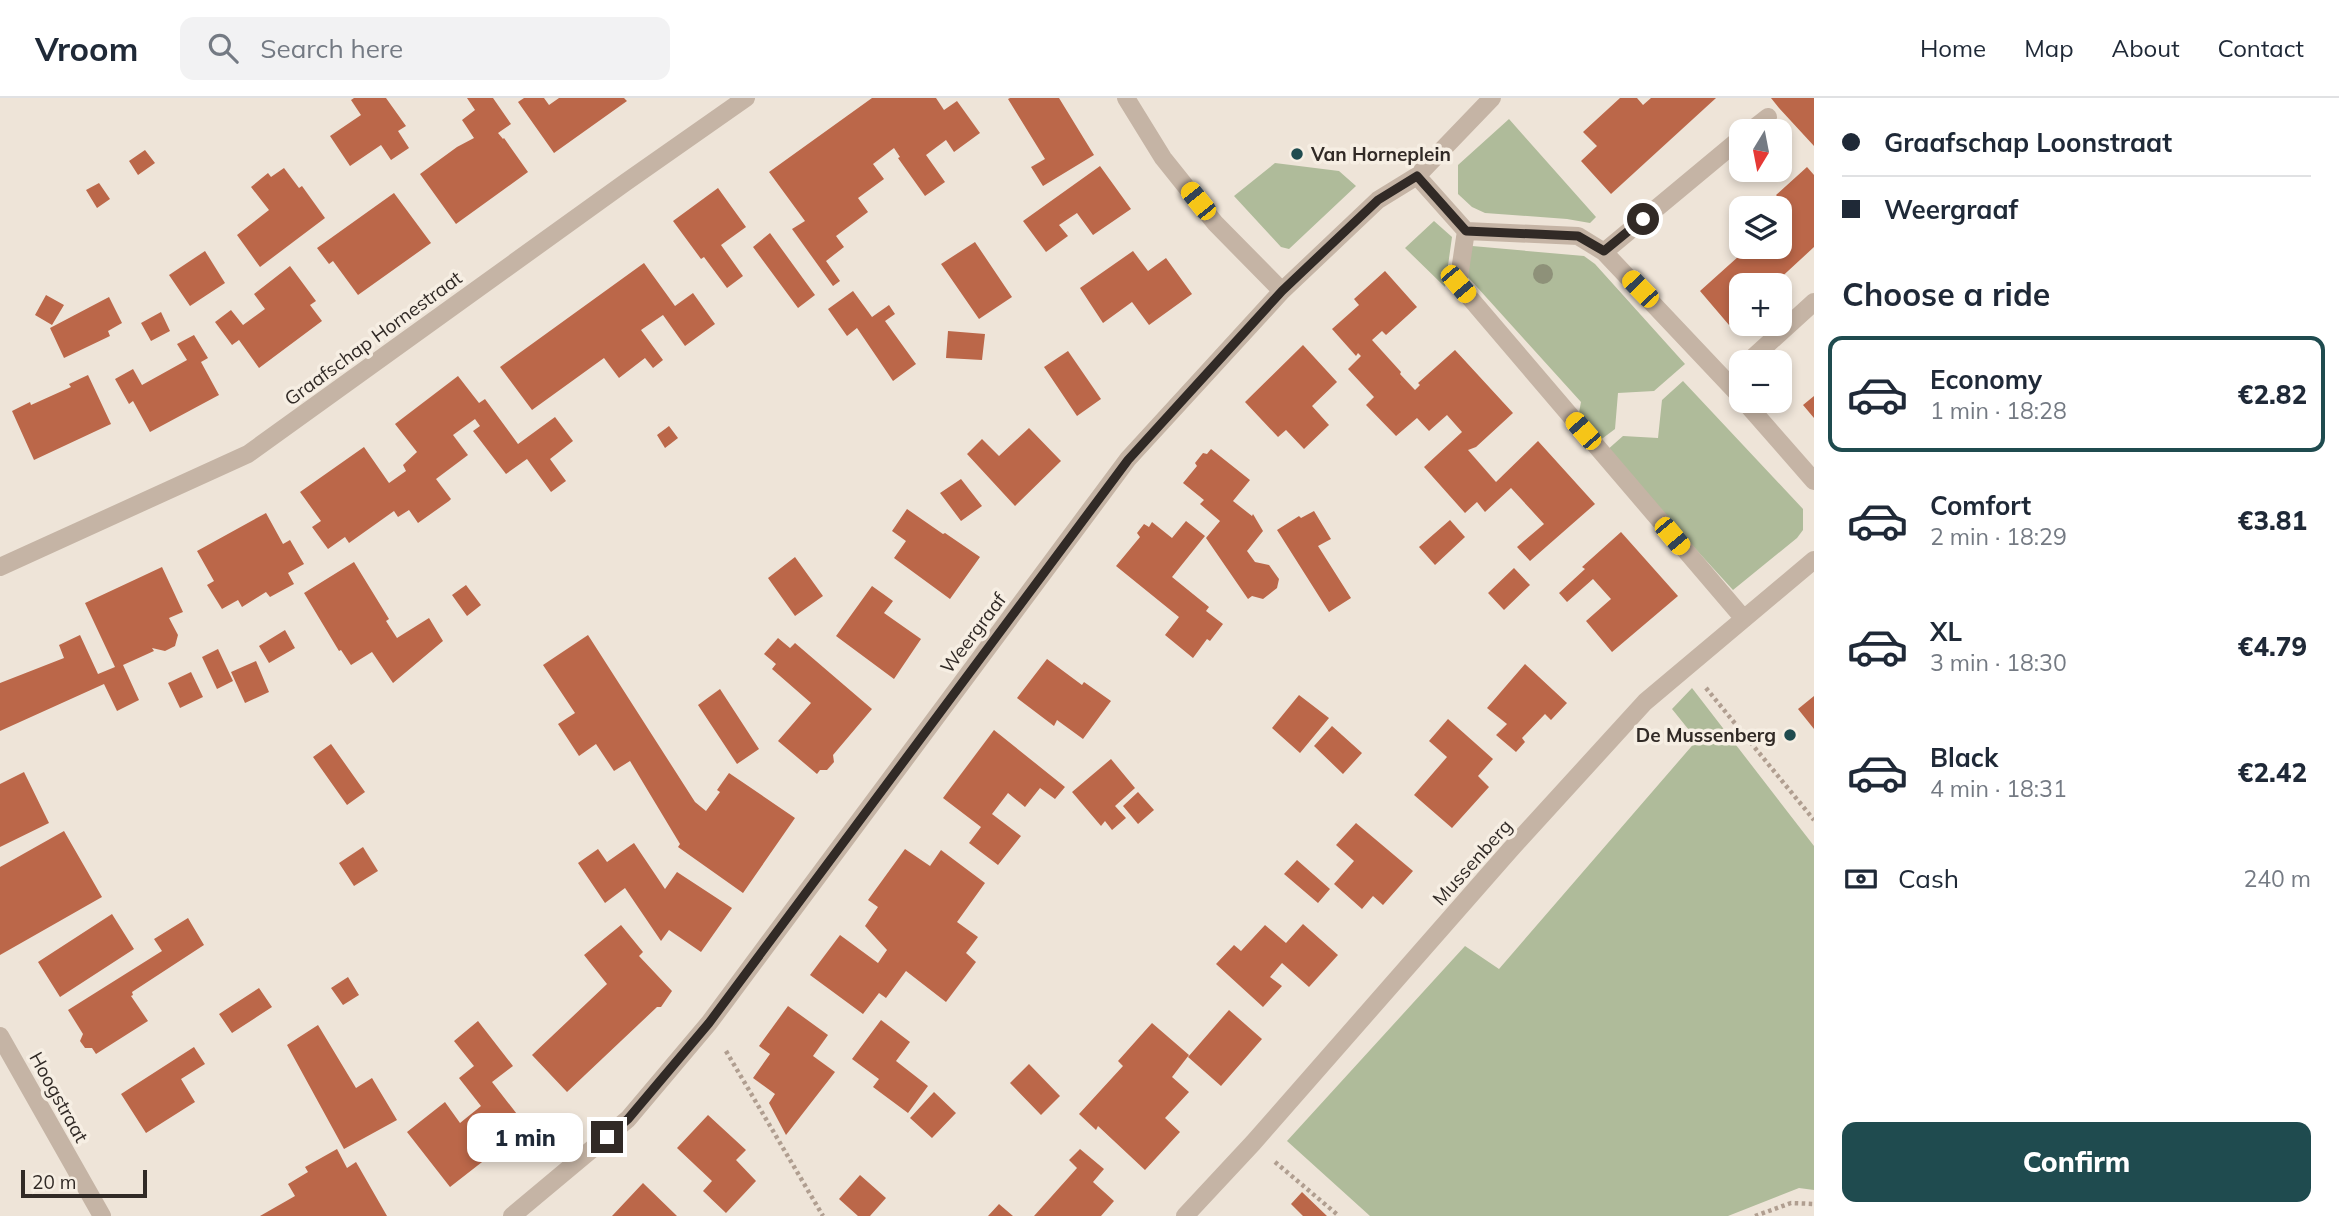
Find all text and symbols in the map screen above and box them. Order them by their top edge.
search box [180,17,670,80]
text: Vroom [35,28,138,69]
icon: search [204,29,242,67]
text: Search here [260,32,403,65]
text: Home [1920,33,1986,63]
text: Map [2024,33,2074,63]
text: About [2112,33,2180,63]
text: Contact [2218,33,2304,63]
north arrow [1729,119,1792,182]
map controls [1729,119,1792,413]
text: Graafschap Loonstraat [1884,126,2172,159]
place label: Van Horneplein [1310,142,1451,166]
marker: Van Horneplein [1289,146,1305,162]
car [1177,178,1220,224]
text: Weergraaf [1884,193,2018,226]
button: layers [1729,196,1792,259]
route start [1627,203,1659,235]
car [1437,261,1480,307]
street label: Graafschap Hornestraat [280,265,467,410]
car [1618,267,1663,311]
button: + [1729,273,1792,336]
text: Choose a ride [1842,274,2050,314]
button: − [1729,350,1792,413]
icon: car [1846,363,1909,426]
text: Economy [1930,363,2042,396]
text: €2.82 [2238,378,2307,411]
text: 1 min · 18:28 [1930,396,2067,425]
car [1562,408,1605,454]
icon: car [1846,489,1909,552]
text: Comfort [1930,489,2031,522]
text: €3.81 [2238,504,2307,537]
car [1651,513,1694,559]
text: 2 min · 18:29 [1930,522,2067,551]
street label: Weergraaf [935,587,1011,678]
icon: car [1846,615,1909,678]
text: XL [1930,615,1962,648]
text: €4.79 [2238,630,2307,663]
text: 3 min · 18:30 [1930,648,2067,677]
place label: De Mussenberg [1636,723,1776,747]
marker: De Mussenberg [1782,727,1798,743]
icon: car [1846,741,1909,804]
text: Black [1930,741,1998,774]
text: €2.42 [2238,756,2307,789]
text: 4 min · 18:31 [1930,774,2067,803]
street label: Mussenberg [1427,814,1517,910]
icon: cash [1842,860,1880,898]
text: Cash [1898,862,1959,895]
text: 240 m [2243,864,2311,893]
street label: Hoogstraat [24,1047,94,1147]
callout: 1 min [467,1112,582,1162]
route end [591,1121,623,1153]
button: Confirm [1842,1122,2311,1202]
text: 1 min [494,1123,556,1152]
scale bar [21,1167,147,1199]
text: 20 m [32,1170,76,1194]

